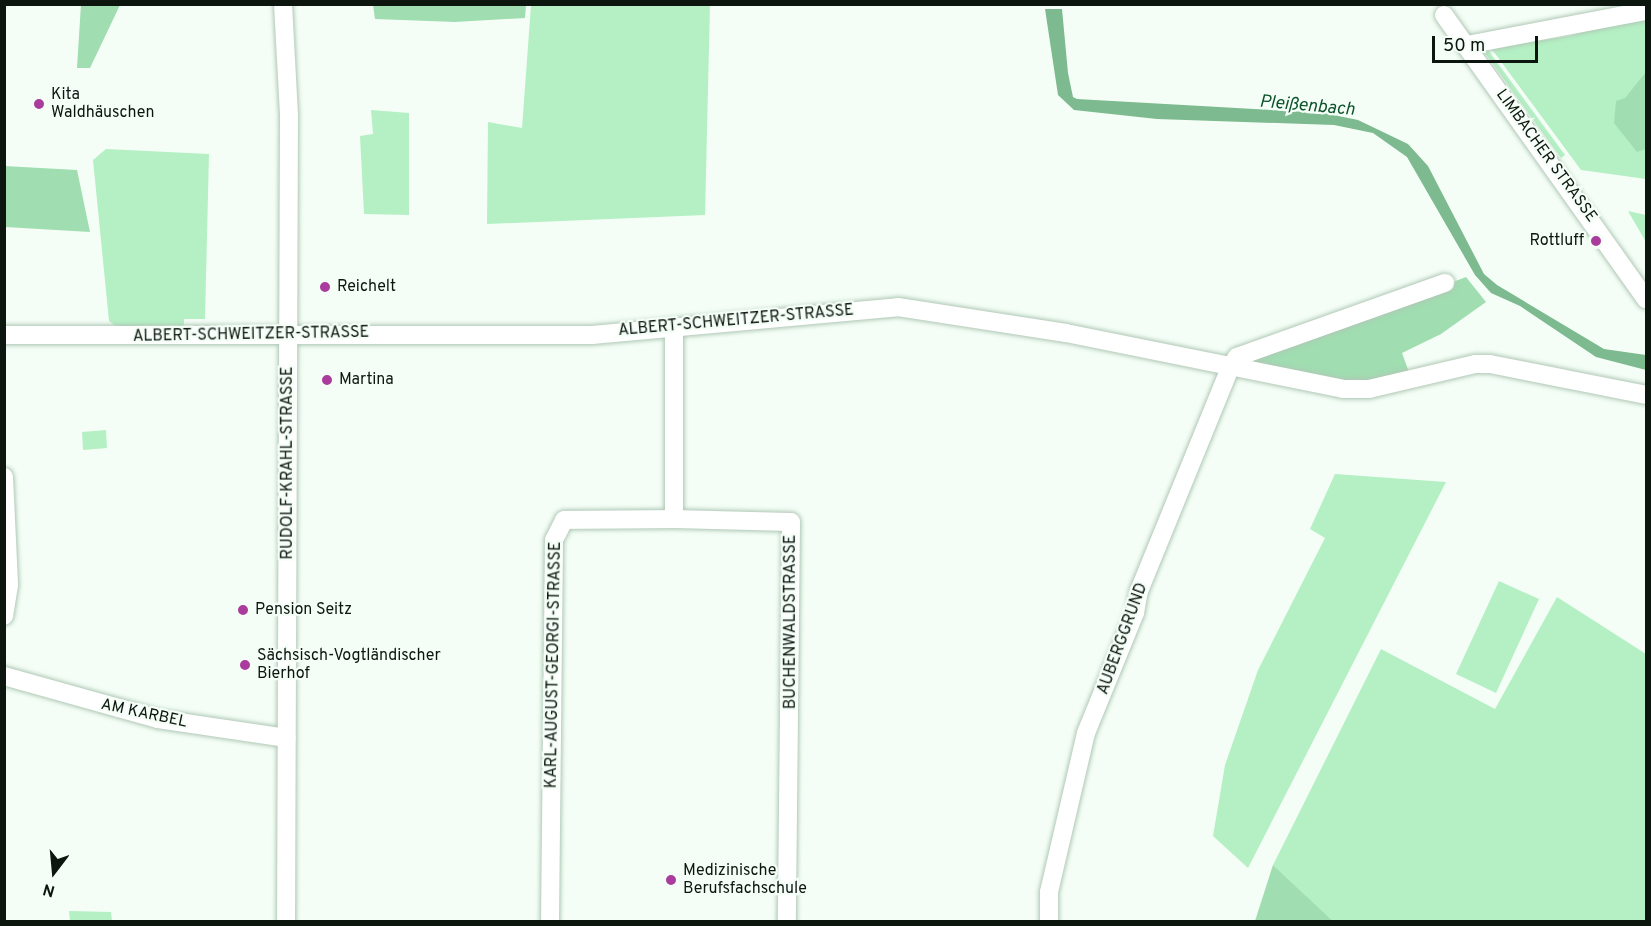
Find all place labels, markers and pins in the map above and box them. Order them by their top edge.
place label: Kita Waldhäuschen [51,85,154,123]
marker: Kita Waldhäuschen [32,97,46,111]
place label: Rottluff [1529,231,1584,251]
marker: Rottluff [1589,234,1603,248]
place label: Reichelt [337,277,396,297]
marker: Reichelt [318,280,332,294]
place label: Martina [339,370,394,390]
marker: Martina [320,373,334,387]
place label: Pension Seitz [255,600,352,620]
marker: Pension Seitz [236,603,250,617]
place label: Sächsisch-Vogtländischer Bierhof [257,646,441,684]
marker: Sächsisch-Vogtländischer Bierhof [238,658,252,672]
place label: Medizinische Berufsfachschule [683,861,807,899]
marker: Medizinische Berufsfachschule [664,873,678,887]

